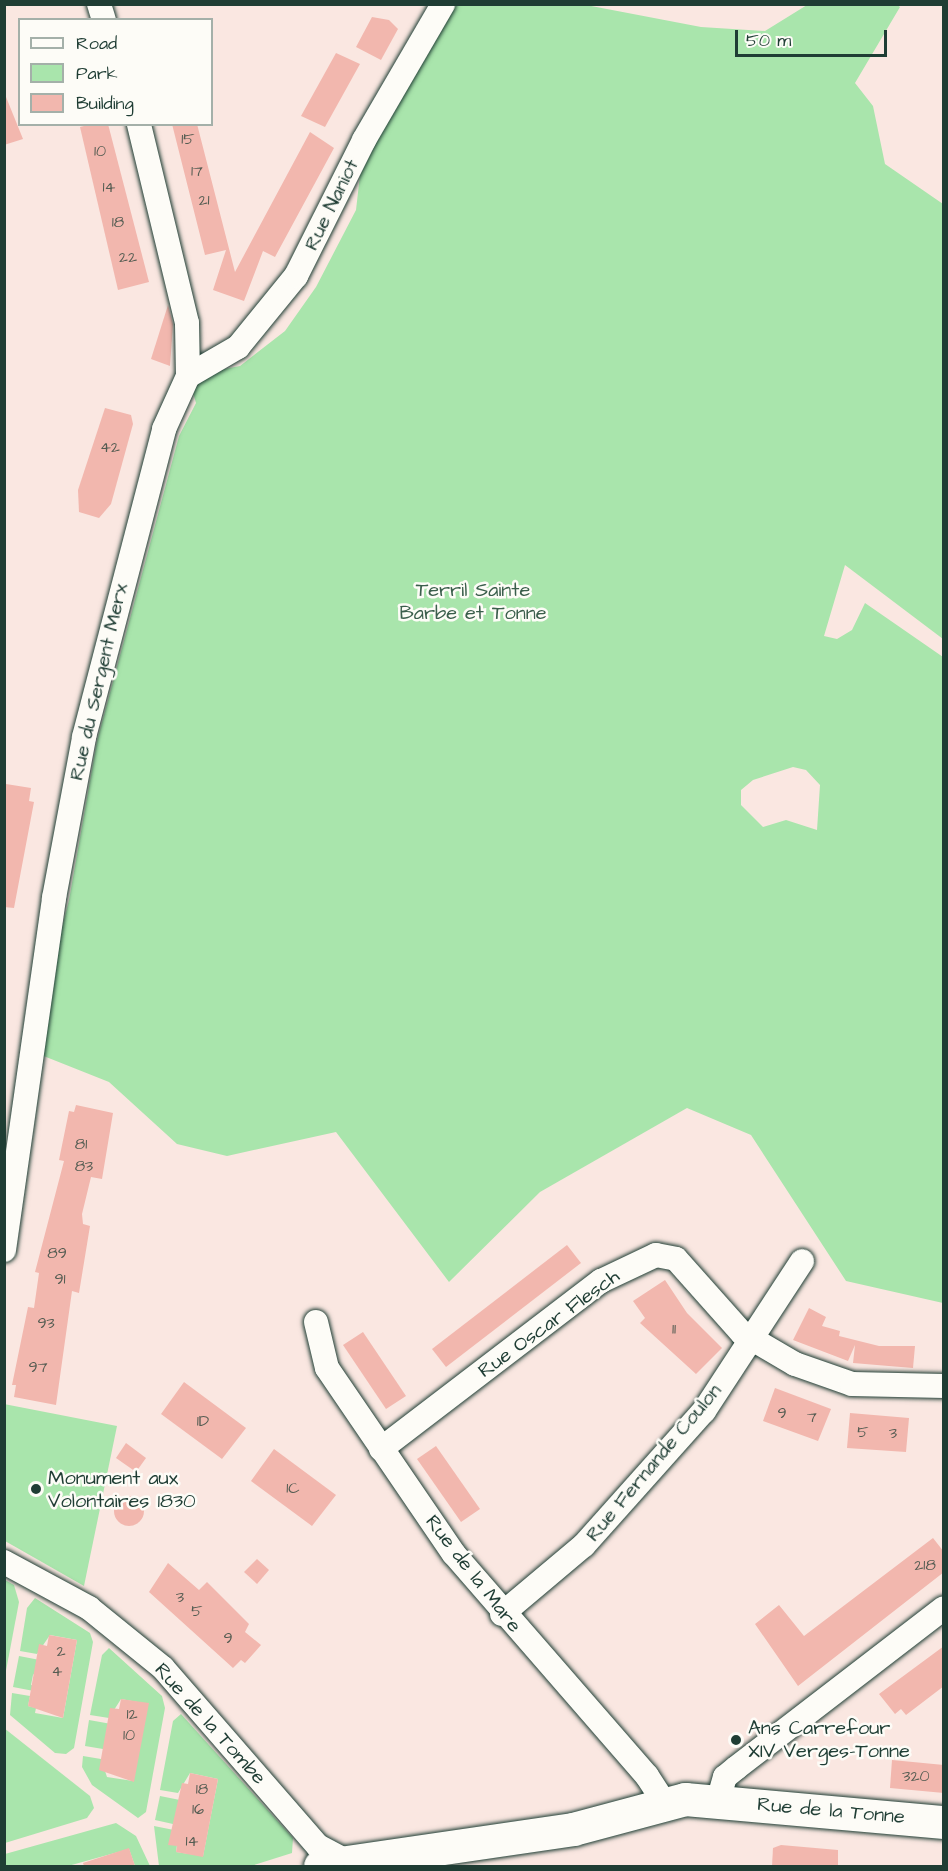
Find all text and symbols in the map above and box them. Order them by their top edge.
legend [18,18,213,126]
scale bar [738,18,890,56]
text: 50 m [746,28,791,53]
text: Road [76,31,117,56]
text: Park [76,61,118,86]
text: Building [76,91,134,116]
house number: 15 [181,129,195,149]
house number: 10 [94,141,106,161]
street label: Rue Naniot [300,156,364,254]
house number: 17 [191,161,203,181]
house number: 14 [103,177,115,197]
house number: 21 [198,190,210,210]
house number: 18 [112,212,124,232]
house number: 22 [119,247,137,267]
house number: 42 [100,437,120,457]
park label: Terril Sainte Barbe et Tonne [400,578,546,625]
street label: Rue du Sergent Merx [65,581,133,783]
house number: 81 [75,1134,87,1154]
house number: 83 [75,1156,93,1176]
house number: 89 [47,1243,67,1263]
street label: Rue Oscar Flesch [474,1265,624,1383]
house number: 91 [54,1269,66,1289]
house number: 93 [37,1313,55,1333]
house number: 11 [672,1319,676,1339]
house number: 97 [29,1357,47,1377]
street label: Rue Fernande Coulon [581,1379,727,1547]
house number: 9 [777,1403,787,1423]
house number: 7 [807,1407,817,1427]
house number: 1D [197,1411,209,1431]
house number: 5 [857,1422,869,1442]
house number: 3 [889,1423,897,1443]
place label: Monument aux Volontaires 1830 [48,1466,196,1513]
house number: 1C [286,1478,300,1498]
marker: Monument aux Volontaires 1830 [29,1482,43,1496]
street label: Rue de la Mare [420,1511,526,1637]
house number: 218 [914,1555,936,1575]
house number: 3 [176,1587,184,1607]
house number: 5 [191,1601,203,1621]
house number: 9 [223,1628,233,1648]
house number: 2 [56,1641,66,1661]
street label: Rue de la Tombe [149,1658,271,1790]
house number: 4 [52,1661,62,1681]
house number: 12 [126,1704,138,1724]
place label: Ans Carrefour XIV Verges-Tonne [748,1716,910,1763]
house number: 10 [123,1725,135,1745]
marker: Ans Carrefour XIV Verges-Tonne [729,1733,743,1747]
house number: 320 [902,1766,930,1786]
house number: 18 [196,1779,208,1799]
street label: Rue de la Tonne [756,1793,906,1829]
house number: 16 [192,1799,204,1819]
house number: 14 [186,1831,198,1851]

